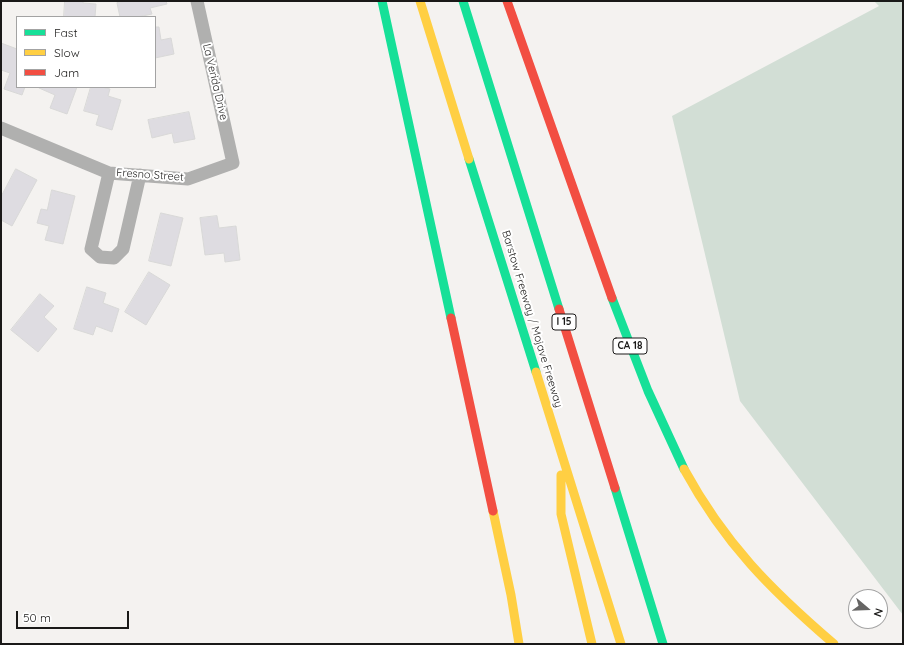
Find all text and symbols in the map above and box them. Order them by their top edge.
legend [16,16,156,88]
text: Fast [54,25,78,40]
street label: La Verida Drive [200,42,230,122]
text: Slow [54,45,80,60]
text: Jam [54,65,79,80]
street label: Fresno Street [116,166,184,184]
street label: Barstow Freeway / Mojave Freeway [499,229,565,409]
road number: I 15 [552,314,576,330]
road number: CA 18 [613,338,647,354]
north arrow [848,589,888,629]
scale bar [18,603,131,629]
text: N [870,606,886,619]
text: 50 m [23,610,51,625]

